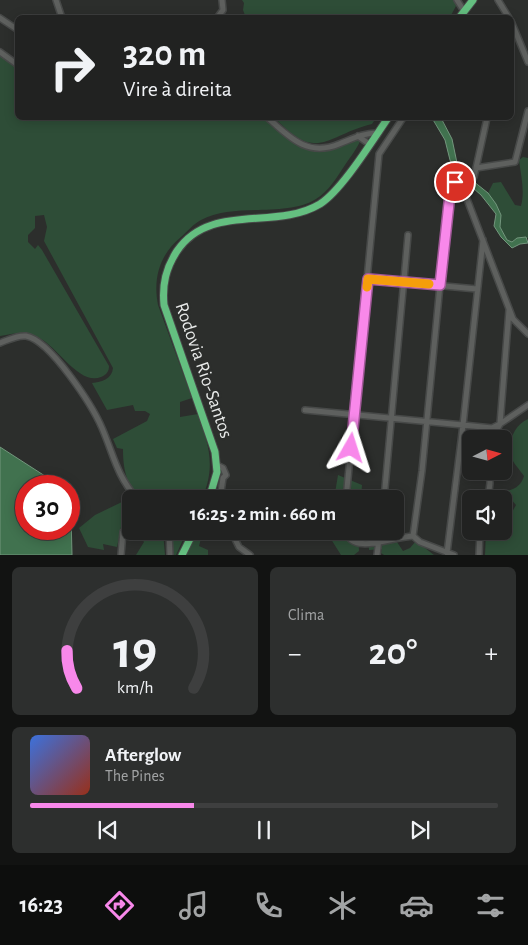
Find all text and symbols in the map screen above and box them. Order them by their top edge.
icon: right [40,35,105,100]
text: 320 m [123,37,206,72]
text: Vire à direita [123,78,232,100]
pin [434,161,476,203]
icon: arrive [441,168,469,196]
street label: Rodovia Rio-Santos [171,300,236,441]
position arrow [324,421,376,473]
north arrow [462,430,512,480]
map controls [462,430,512,540]
speed limit sign: 30 [15,475,80,540]
button: sound [462,490,512,540]
text: 16:25 · 2 min · 660 m [190,505,336,524]
text: Clima [288,607,324,623]
text: 19 [113,625,157,677]
text: 20° [369,634,417,672]
text: − [288,640,301,668]
text: + [485,640,498,668]
text: km/h [117,679,153,697]
text: Afterglow [105,746,181,765]
text: The Pines [105,768,165,784]
icon: previous [94,816,122,844]
icon: pause [250,816,278,844]
icon: next [406,816,434,844]
icon: directions [102,888,137,923]
icon: music [176,888,211,923]
icon: phone [251,888,286,923]
icon: climate [325,888,360,923]
icon: car [399,888,434,923]
icon: filters [473,888,508,923]
text: 16:23 [20,894,63,916]

